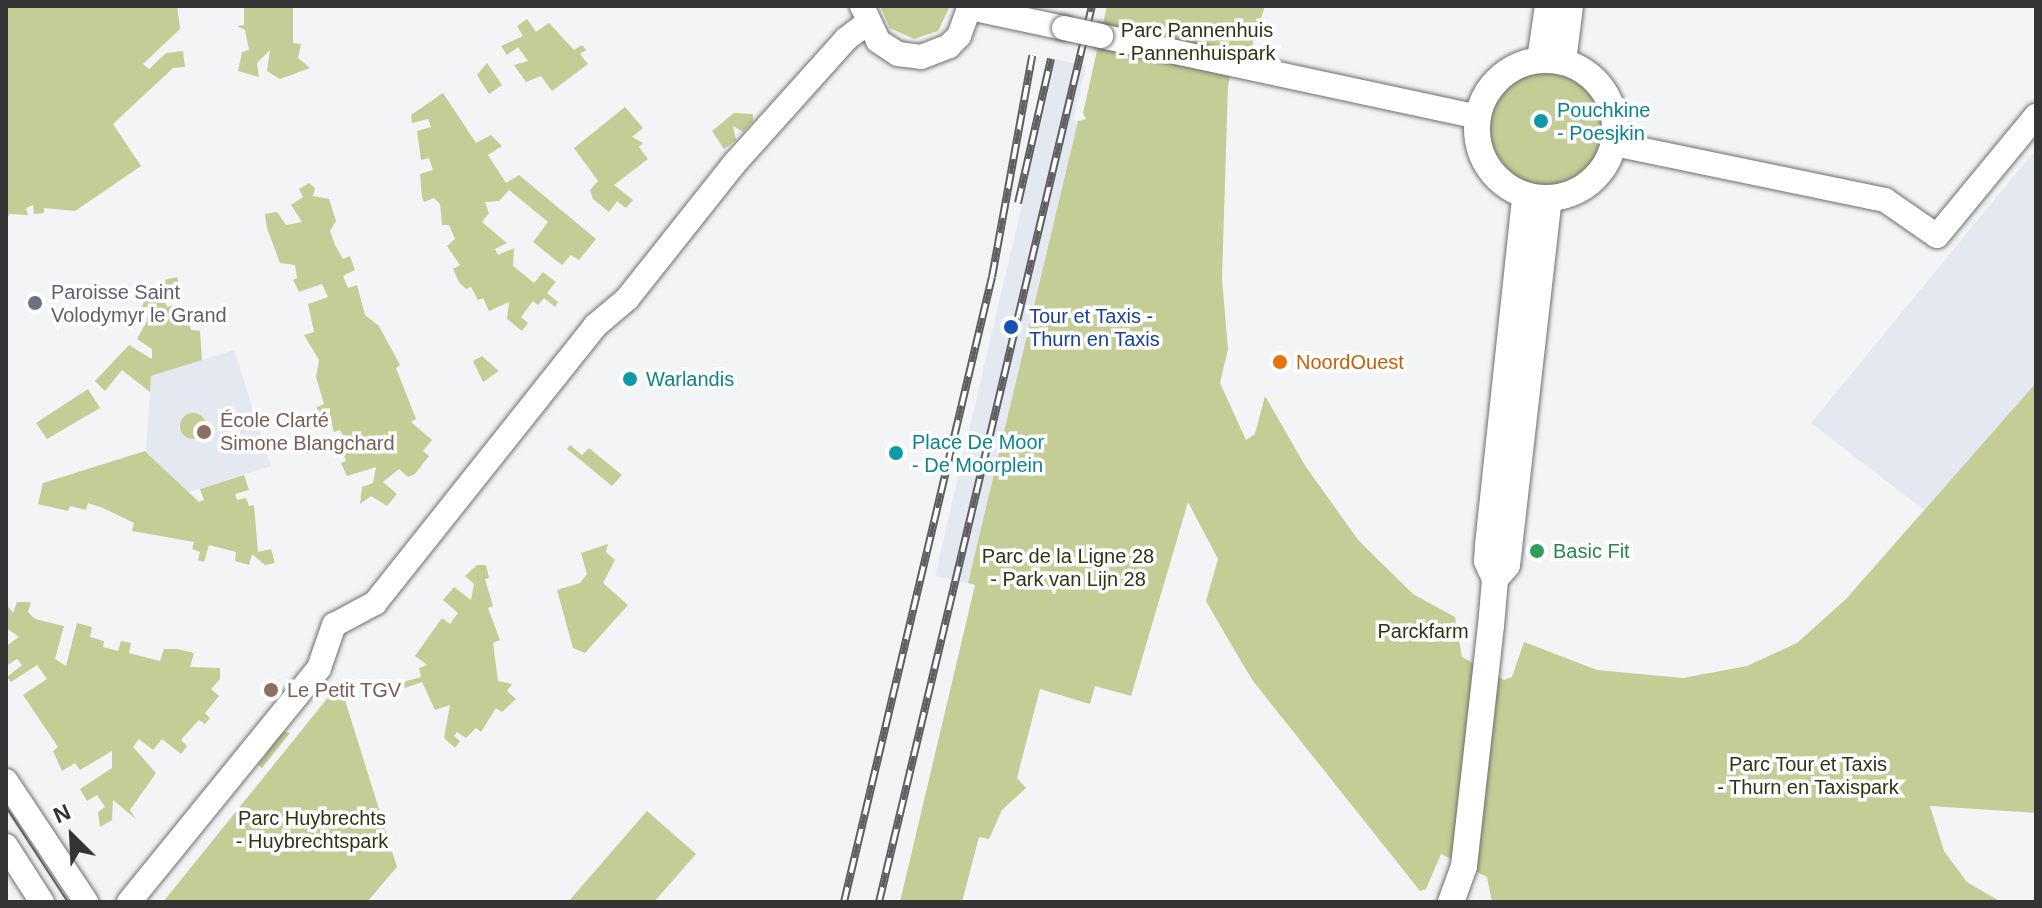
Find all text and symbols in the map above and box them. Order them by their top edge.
park label: Parc Pannenhuis - Pannenhuispark [1119,18,1275,65]
place label: Pouchkine - Poesjkin [1557,98,1650,145]
marker: Pouchkine - Poesjkin [1532,112,1550,130]
place label: Paroisse Saint Volodymyr le Grand [51,280,227,327]
marker: Paroisse Saint Volodymyr le Grand [26,294,44,312]
place label: Tour et Taxis - Thurn en Taxis [1029,304,1160,351]
marker: Tour et Taxis - Thurn en Taxis [1000,316,1022,338]
place label: NoordOuest [1296,350,1404,374]
marker: NoordOuest [1271,353,1289,371]
place label: Warlandis [646,367,734,391]
marker: Warlandis [621,370,639,388]
place label: École Clarté Simone Blangchard [220,408,395,455]
marker: École Clarté Simone Blangchard [195,423,213,441]
place label: Place De Moor - De Moorplein [912,430,1044,477]
marker: Place De Moor - De Moorplein [887,444,905,462]
place label: Basic Fit [1553,539,1630,563]
marker: Basic Fit [1528,542,1546,560]
park label: Parc de la Ligne 28 - Park van Lijn 28 [982,545,1154,592]
park label: Parckfarm [1377,619,1469,643]
place label: Le Petit TGV [287,678,401,702]
marker: Le Petit TGV [262,681,280,699]
park label: Parc Tour et Taxis - Thurn en Taxispark [1717,753,1899,800]
north arrow [32,796,112,876]
text: N [50,799,74,828]
park label: Parc Huybrechts - Huybrechtspark [236,807,388,854]

